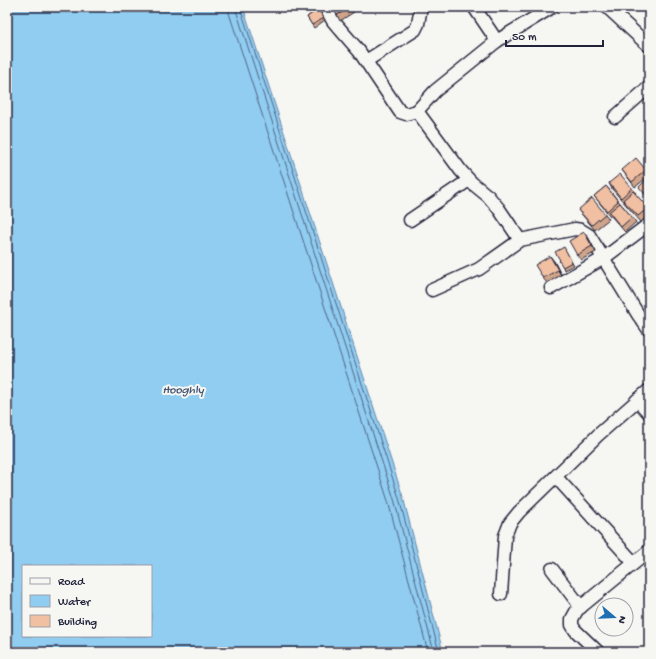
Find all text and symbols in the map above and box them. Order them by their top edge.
scale bar [506,22,603,48]
text: 50 m [512,31,537,45]
water label: Hooghly [162,384,205,398]
legend [22,565,152,637]
text: Road [58,576,85,590]
text: Water [58,596,92,610]
north arrow [594,597,634,637]
text: N [615,614,628,625]
text: Building [57,616,97,630]

